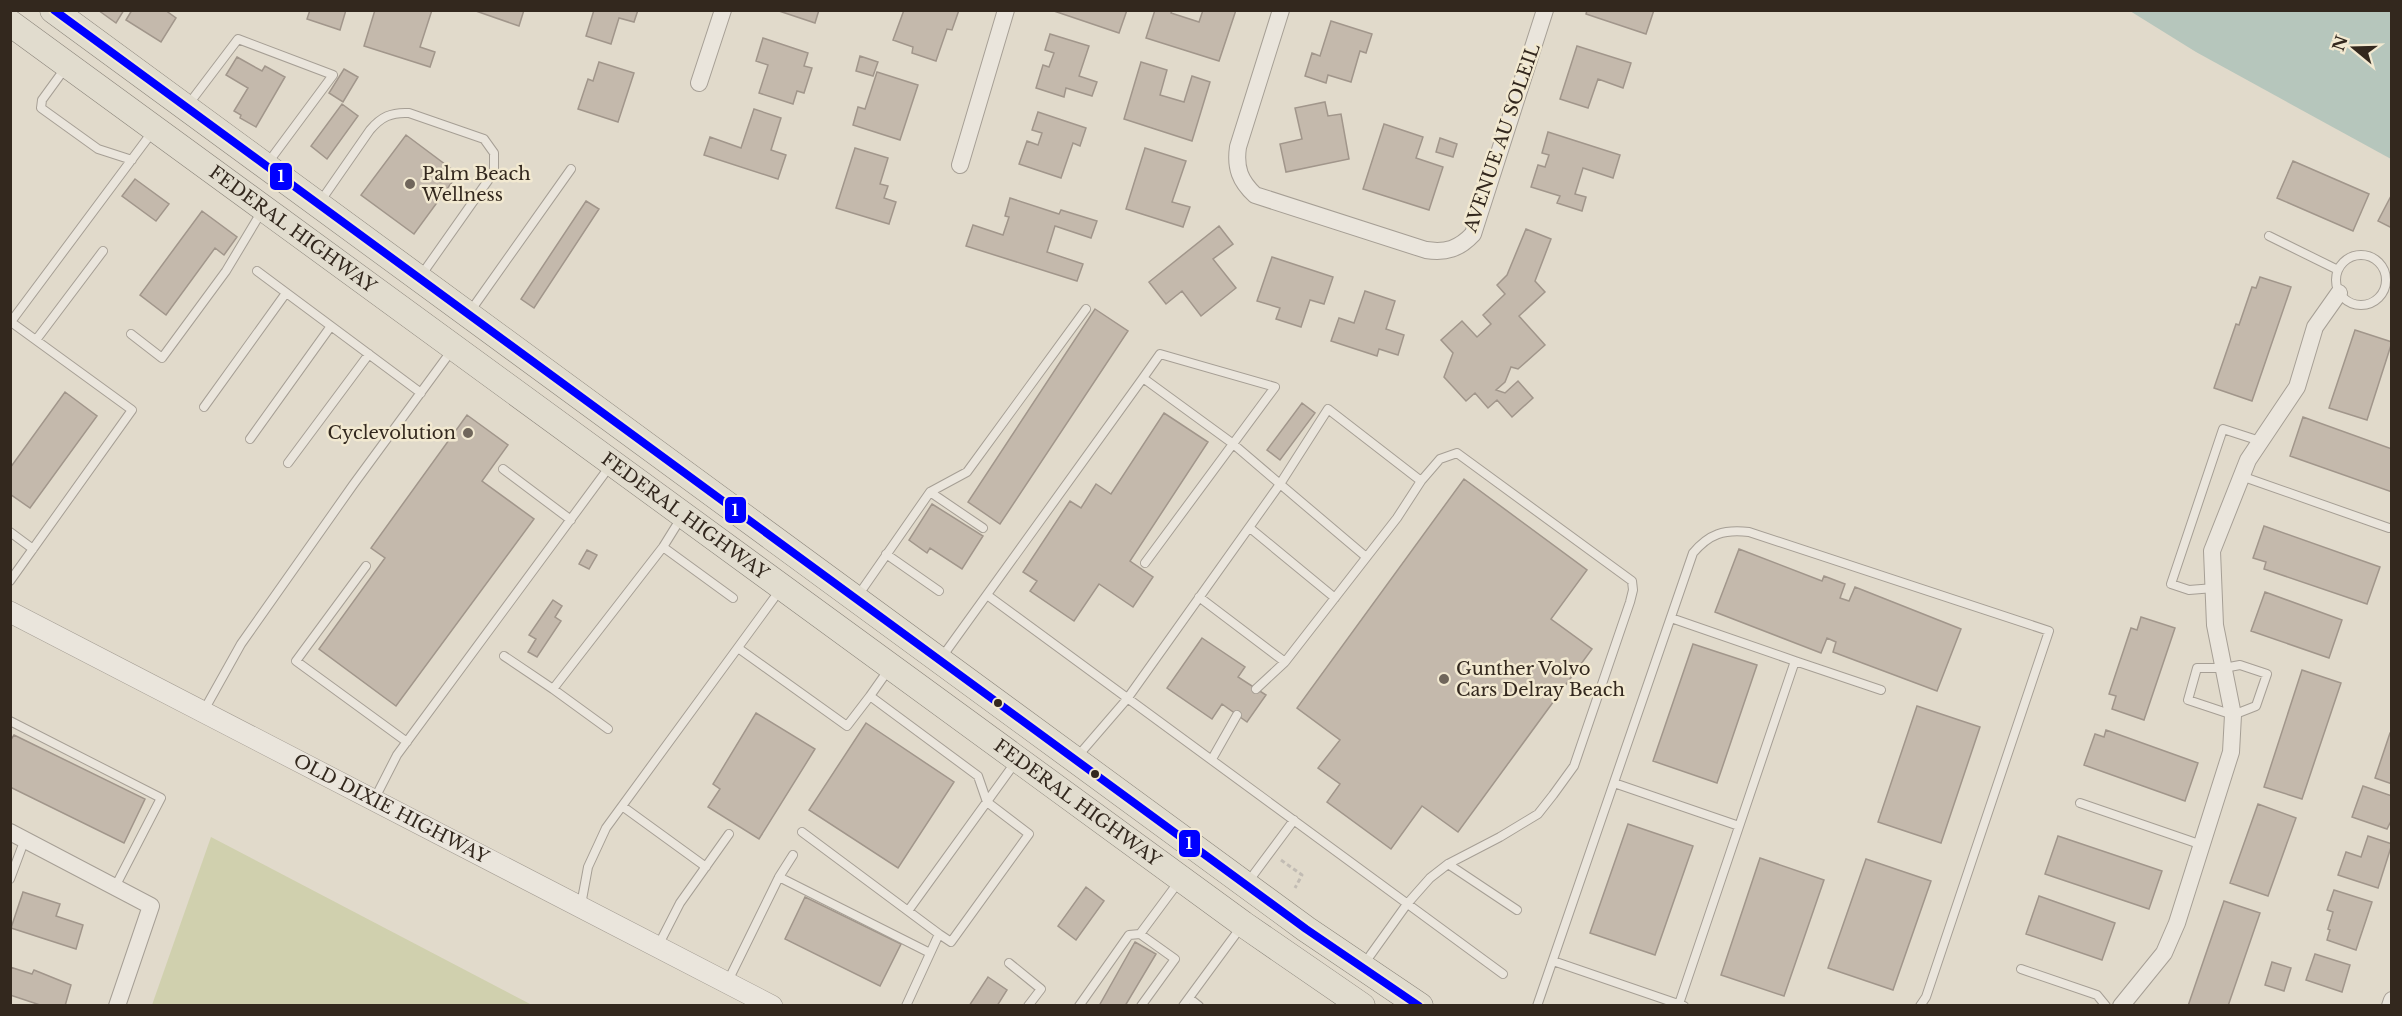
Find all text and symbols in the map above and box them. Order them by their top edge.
north arrow [2324,18,2384,78]
text: N [2328,33,2352,53]
street label: AVENUE AU SOLEIL [1459,41,1545,236]
street label: FEDERAL HIGHWAY [205,161,381,298]
line badge: 1 [269,162,293,191]
place label: Palm Beach Wellness [421,163,531,206]
text: 1 [278,166,285,186]
marker: Palm Beach Wellness [403,177,417,191]
place label: Cyclevolution [327,422,456,444]
marker: Cyclevolution [461,426,475,440]
street label: FEDERAL HIGHWAY [597,448,774,585]
line badge: 1 [724,496,747,524]
text: 1 [732,500,739,520]
place label: Gunther Volvo Cars Delray Beach [1456,658,1625,701]
marker: Gunther Volvo Cars Delray Beach [1437,672,1451,686]
unlabelled marker [992,697,1004,709]
street label: FEDERAL HIGHWAY [989,735,1166,872]
street label: OLD DIXIE HIGHWAY [290,750,493,869]
unlabelled marker [1089,768,1101,780]
line badge: 1 [1178,829,1201,858]
text: 1 [1186,833,1193,853]

